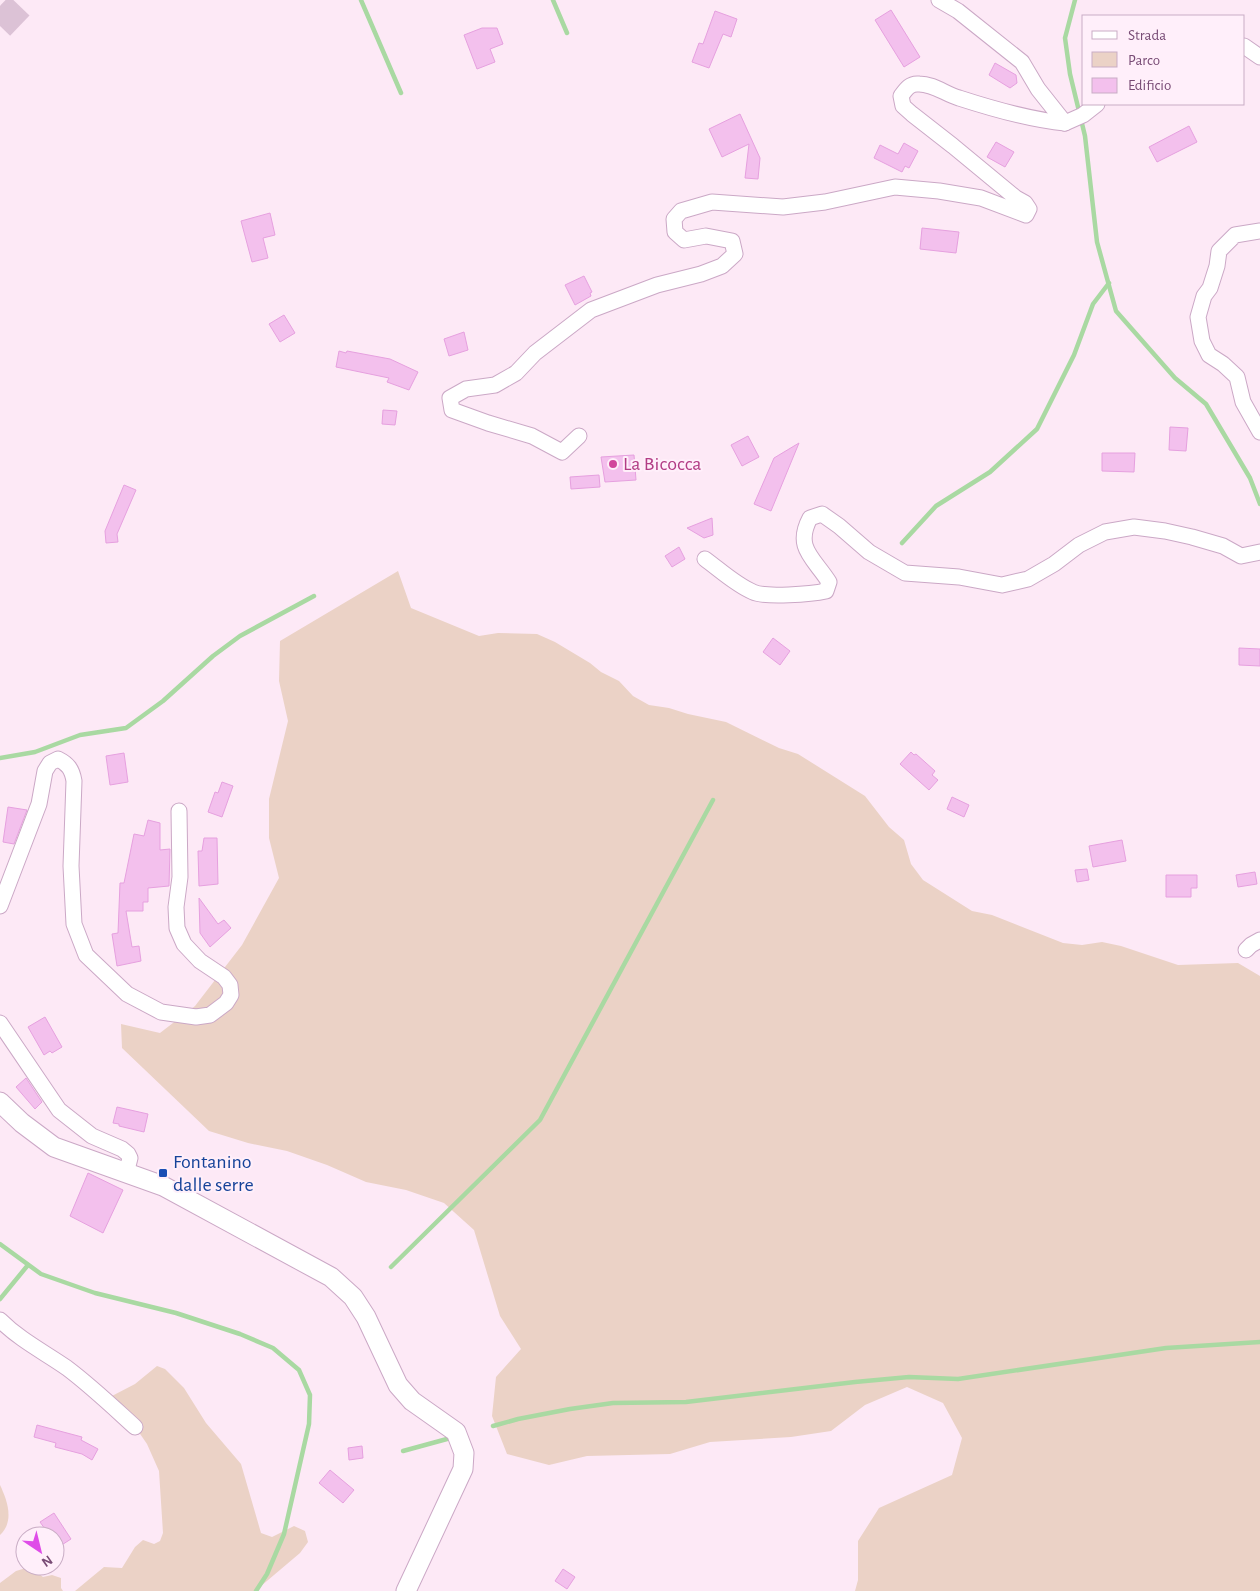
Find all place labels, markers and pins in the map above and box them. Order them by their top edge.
place label: La Bicocca [623,454,701,474]
marker: La Bicocca [607,458,619,470]
place label: Fontanino dalle serre [173,1152,254,1195]
marker: Fontanino dalle serre [157,1167,169,1179]

